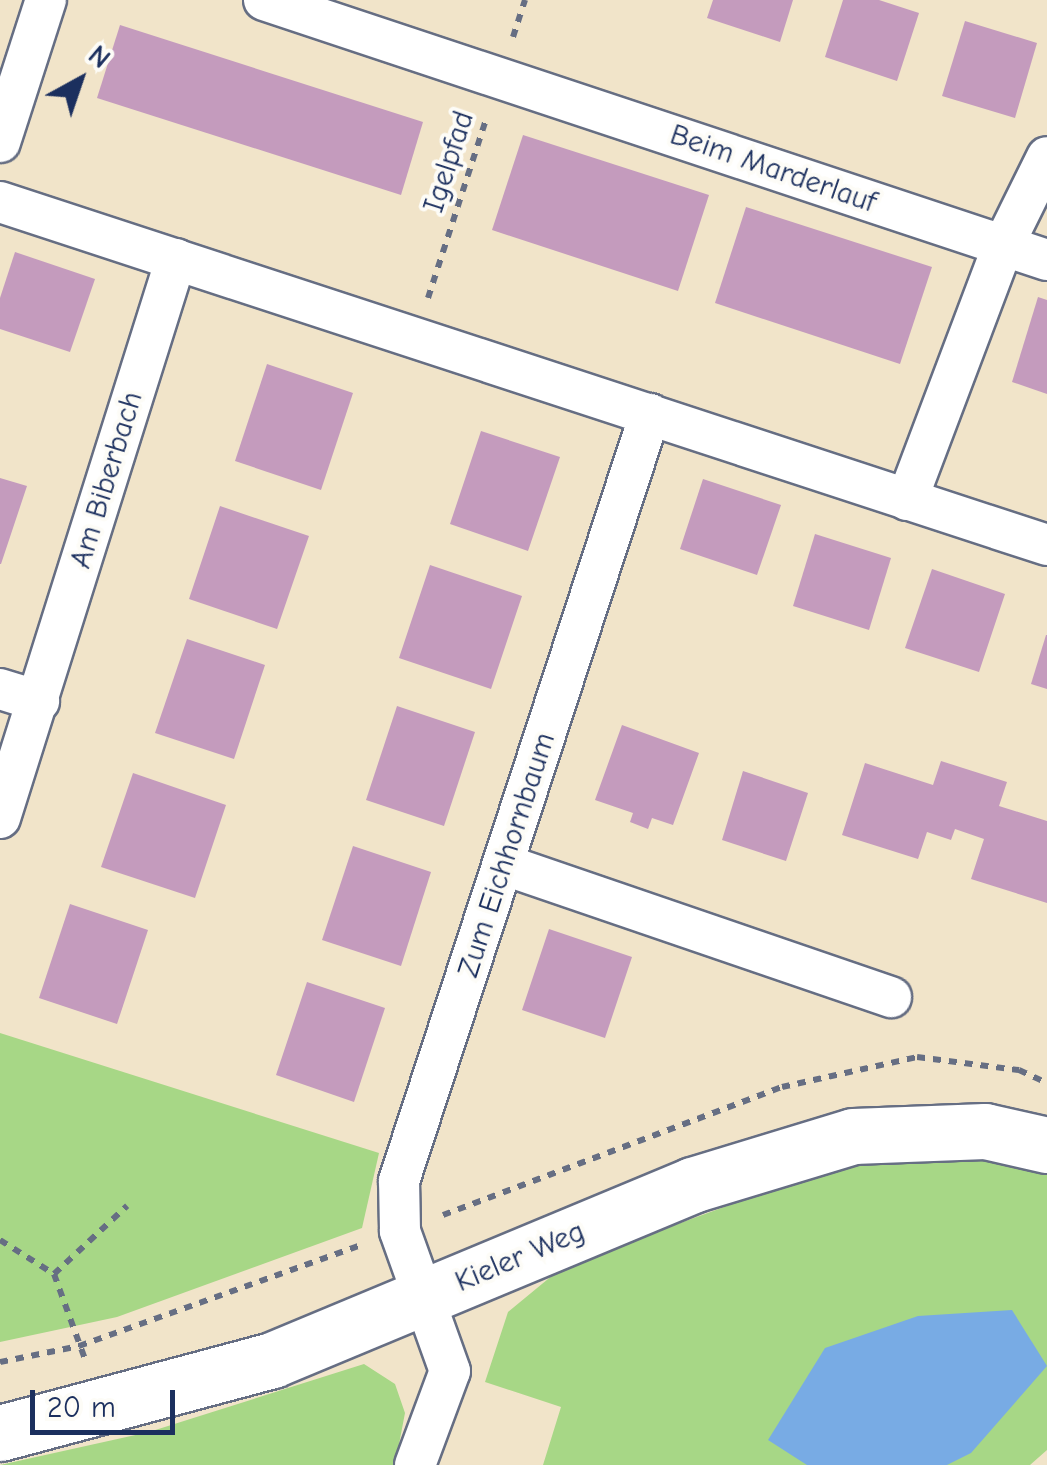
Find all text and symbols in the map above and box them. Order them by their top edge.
north arrow [30,30,130,130]
text: N [82,39,117,75]
street label: Igelpfad [416,107,482,217]
street label: Beim Marderlauf [665,117,881,221]
street label: Am Biberbach [63,387,151,573]
street label: Zum Eichhornbaum [450,728,564,982]
street label: Kieler Weg [450,1214,590,1300]
scale bar [35,1370,180,1432]
text: 20 m [47,1390,116,1425]

